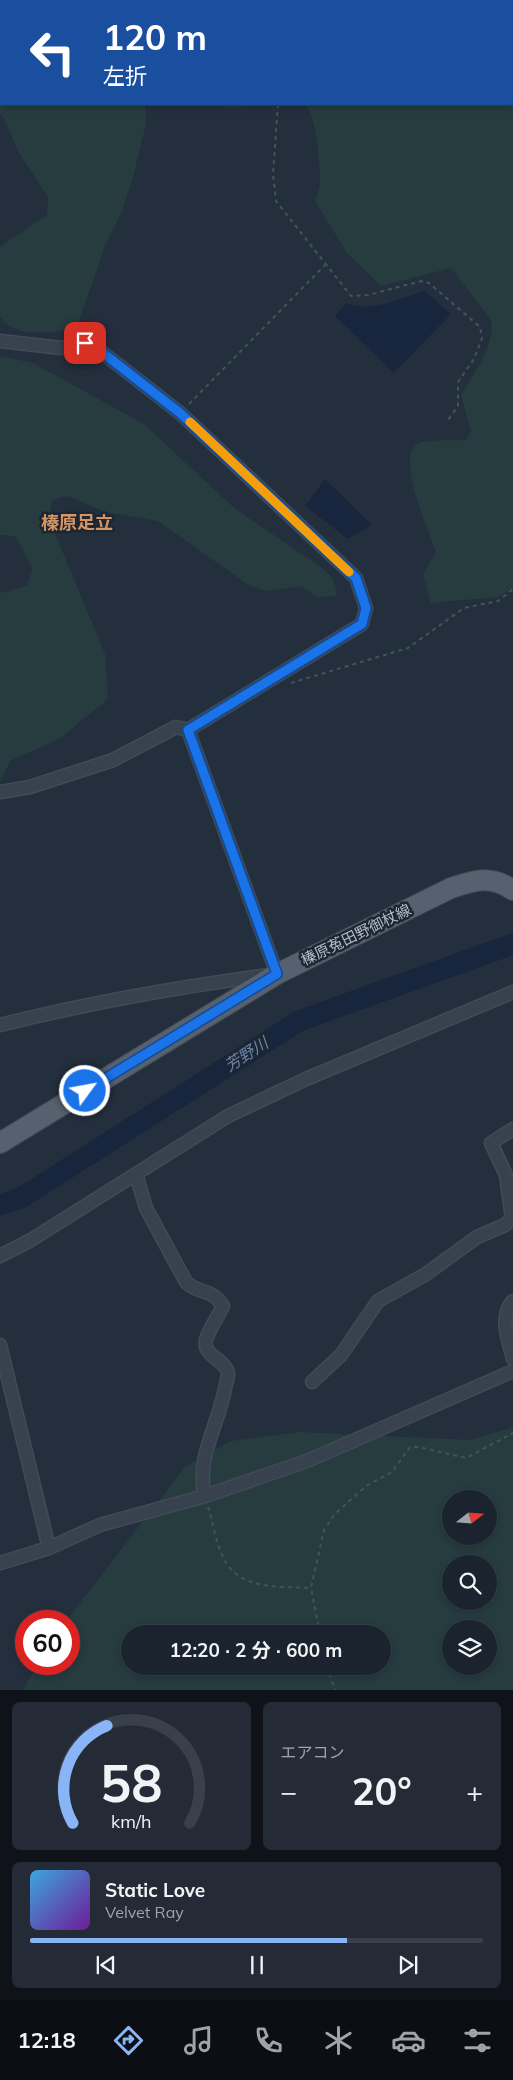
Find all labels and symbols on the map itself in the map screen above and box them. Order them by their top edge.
pin [64,322,106,364]
district label: 榛原足立 [41,511,113,534]
street label: 榛原菟田野御杖線 [298,900,414,969]
water label: 芳野川 [220,1031,273,1075]
position arrow [58,1064,110,1116]
north arrow [442,1490,498,1545]
speed limit sign: 60 [15,1610,80,1675]

